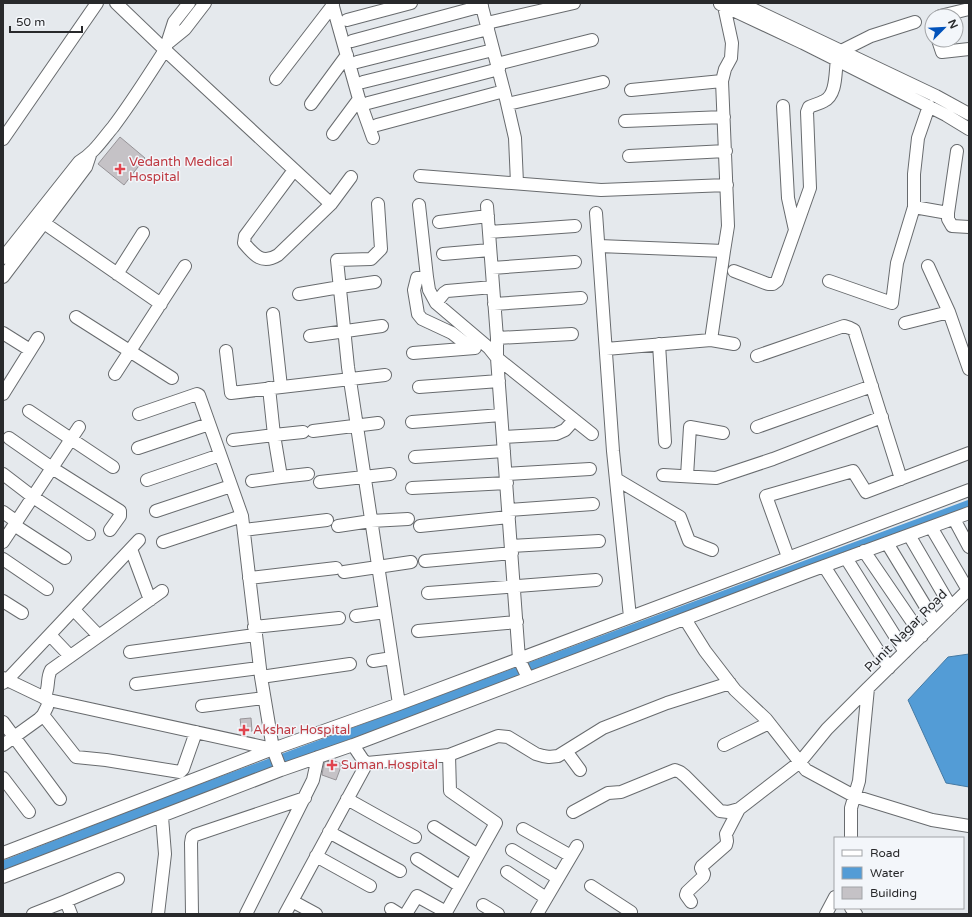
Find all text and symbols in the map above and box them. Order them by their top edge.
scale bar [10,8,82,34]
north arrow [924,8,964,48]
text: 50 m [16,15,45,29]
text: N [945,17,960,31]
place label: Vedanth Medical Hospital [129,154,233,185]
marker: Vedanth Medical Hospital [114,163,126,175]
street label: Punit Nagar Road [861,586,951,676]
place label: Akshar Hospital [253,722,350,738]
marker: Akshar Hospital [238,724,250,736]
place label: Suman Hospital [341,757,438,773]
marker: Suman Hospital [326,759,338,771]
legend [834,837,964,909]
text: Road [870,846,900,860]
text: Water [870,866,905,880]
text: Building [870,886,917,900]

